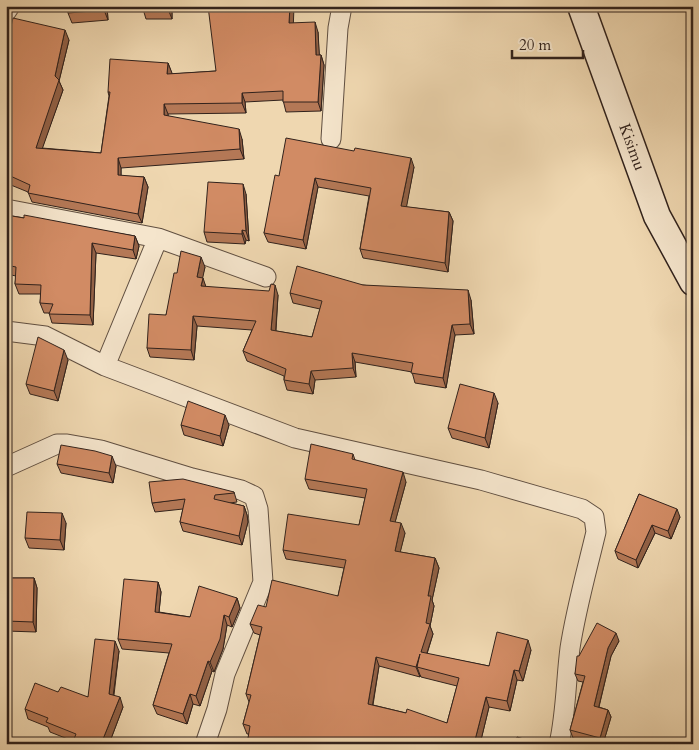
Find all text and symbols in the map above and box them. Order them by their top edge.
scale bar [512,28,583,60]
text: 20 m [519,35,551,55]
street label: Kisimu [613,120,651,174]

